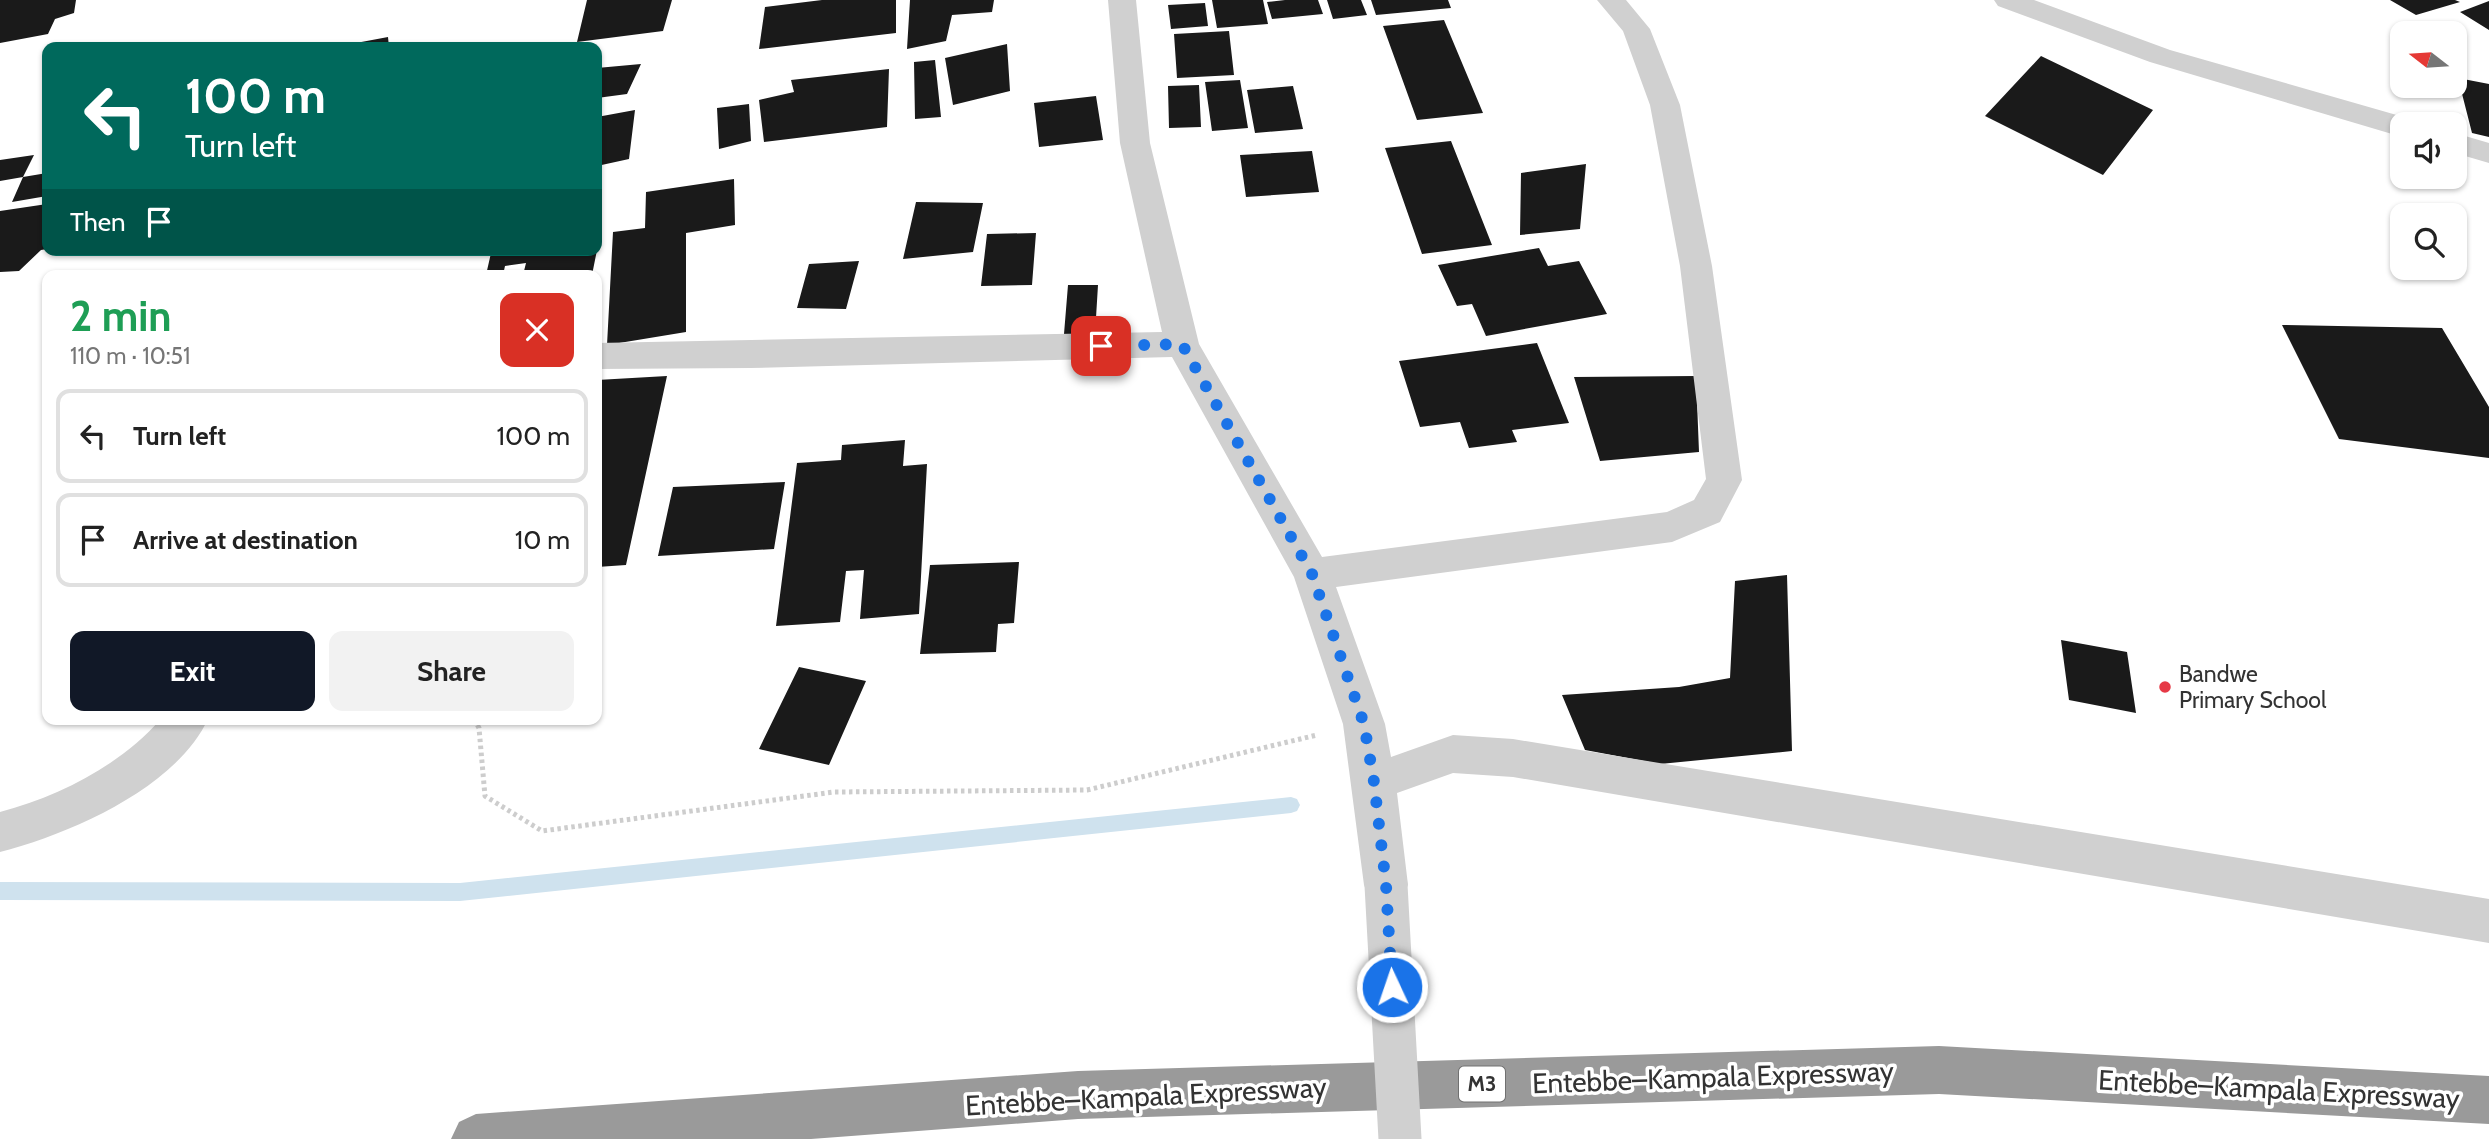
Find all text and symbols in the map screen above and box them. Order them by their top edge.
north arrow [2390,21,2468,98]
map controls [2390,21,2467,280]
text: 100 m [185,66,326,125]
icon: left [70,70,161,161]
button: sound [2390,112,2467,189]
text: Turn left [185,126,296,165]
icon: arrive [140,203,178,241]
button: search [2390,203,2467,280]
text: Then [70,206,126,238]
text: 2 min [70,290,171,342]
button: close [500,293,574,367]
pin [1071,316,1131,376]
icon: arrive [1082,327,1120,365]
text: 110 m · 10:51 [70,342,191,370]
icon: left [74,417,112,455]
text: Turn left [133,420,226,452]
text: 100 m [497,420,570,452]
icon: arrive [74,521,112,559]
text: Arrive at destination [133,524,358,556]
text: 10 m [515,524,570,556]
button: Exit [70,631,315,711]
button: Share [329,631,574,711]
place label: Bandwe Primary School [2179,660,2327,714]
marker: Bandwe Primary School [2157,679,2173,695]
position arrow [1355,950,1429,1024]
street label: Entebbe–Kampala Expressway [1532,1054,1894,1100]
street label: Entebbe–Kampala Expressway [2097,1063,2461,1115]
road number: M3 [1459,1066,1505,1102]
street label: Entebbe–Kampala Expressway [964,1070,1328,1122]

